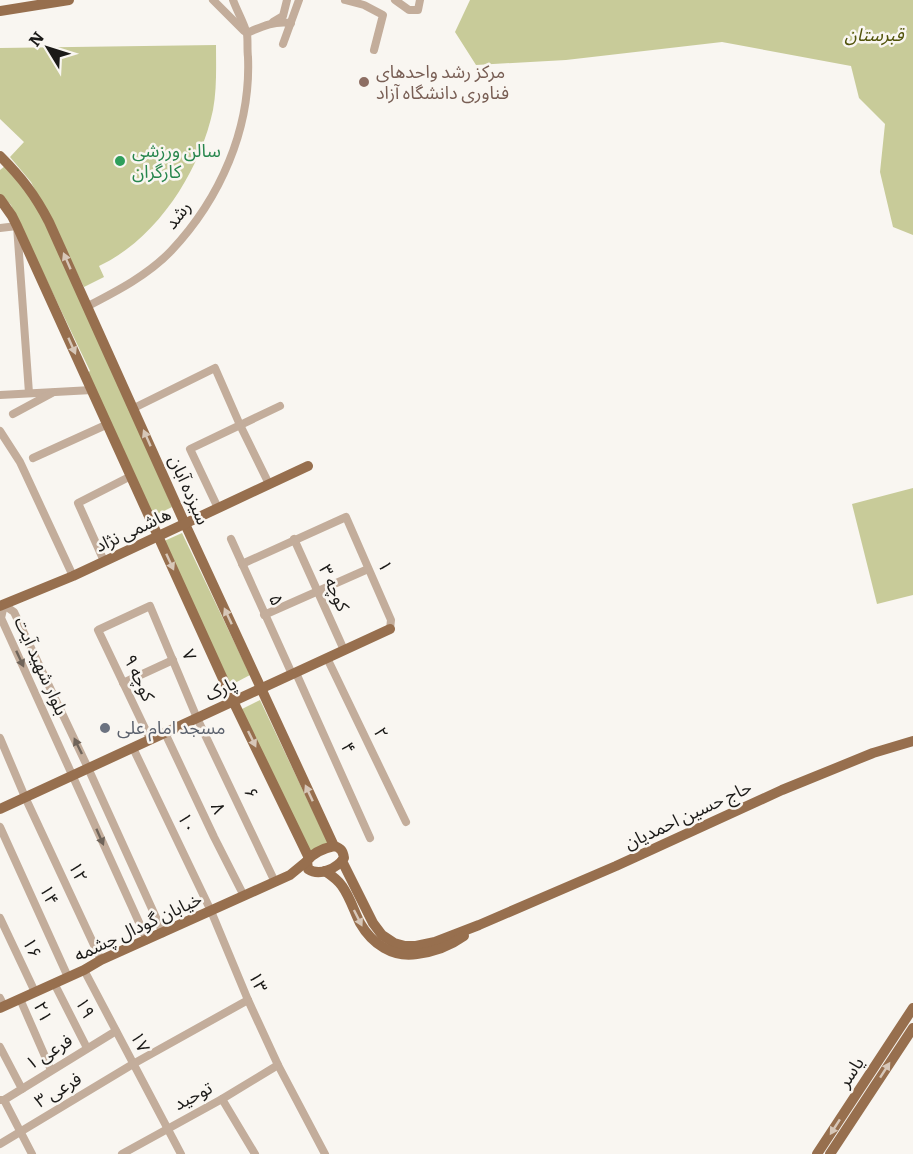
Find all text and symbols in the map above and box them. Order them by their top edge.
north arrow [18,18,78,78]
park label: قبرستان [844,20,905,47]
text: N [22,25,49,51]
place label: مرکز رشد واحدهای فناوری دانشگاه آزاد [376,57,509,105]
marker: مرکز رشد واحدهای فناوری دانشگاه آزاد [357,75,371,89]
place label: سالن ورزشی کارگران [132,136,221,184]
marker: سالن ورزشی کارگران [113,154,127,168]
street label: رشد [157,194,197,234]
one-way arrow [62,251,72,269]
one-way arrow [67,337,77,355]
one-way arrow [143,430,152,447]
street label: سیزده آبان [163,450,218,528]
street label: هاشمی نژاد [90,499,175,558]
one-way arrow [165,553,174,570]
street label: ۱ [372,555,401,576]
street label: کوچه ۳ [313,559,358,616]
street label: ۵ [263,589,292,610]
one-way arrow [223,607,232,624]
street label: بلوار شهید آیت [9,612,76,719]
street label: ۷ [176,644,205,664]
street label: کوچه ۹ [118,649,163,706]
one-way arrow [15,651,24,668]
street label: پارک [200,669,241,707]
place label: مسجد امام علی [117,713,225,742]
marker: مسجد امام علی [98,721,112,735]
street label: ۲ [368,722,397,743]
one-way arrow [247,730,256,747]
street label: ۴ [335,737,364,758]
one-way arrow [73,738,82,755]
street label: حاج حسین احمدیان [619,772,756,856]
street label: ۶ [238,782,267,803]
one-way arrow [305,785,314,802]
street label: ۸ [205,797,234,818]
street label: ۱۰ [172,807,205,837]
one-way arrow [96,828,105,845]
street label: ۱۲ [63,856,96,886]
street label: ۱۴ [34,879,67,909]
street label: خیابان گودال چشمه [69,884,206,967]
one-way arrow [353,909,363,926]
street label: ۱۶ [17,932,50,962]
street label: ۱۳ [243,966,276,996]
street label: ۱۹ [70,992,103,1023]
street label: ۲۱ [28,996,61,1026]
street label: فرعی ۱ [19,1026,77,1076]
street label: ۱۷ [125,1026,158,1057]
street label: یاسر [829,1050,870,1093]
one-way arrow [879,1062,890,1078]
street label: فرعی ۳ [28,1064,86,1113]
street label: توحید [168,1073,217,1116]
one-way arrow [829,1119,840,1136]

